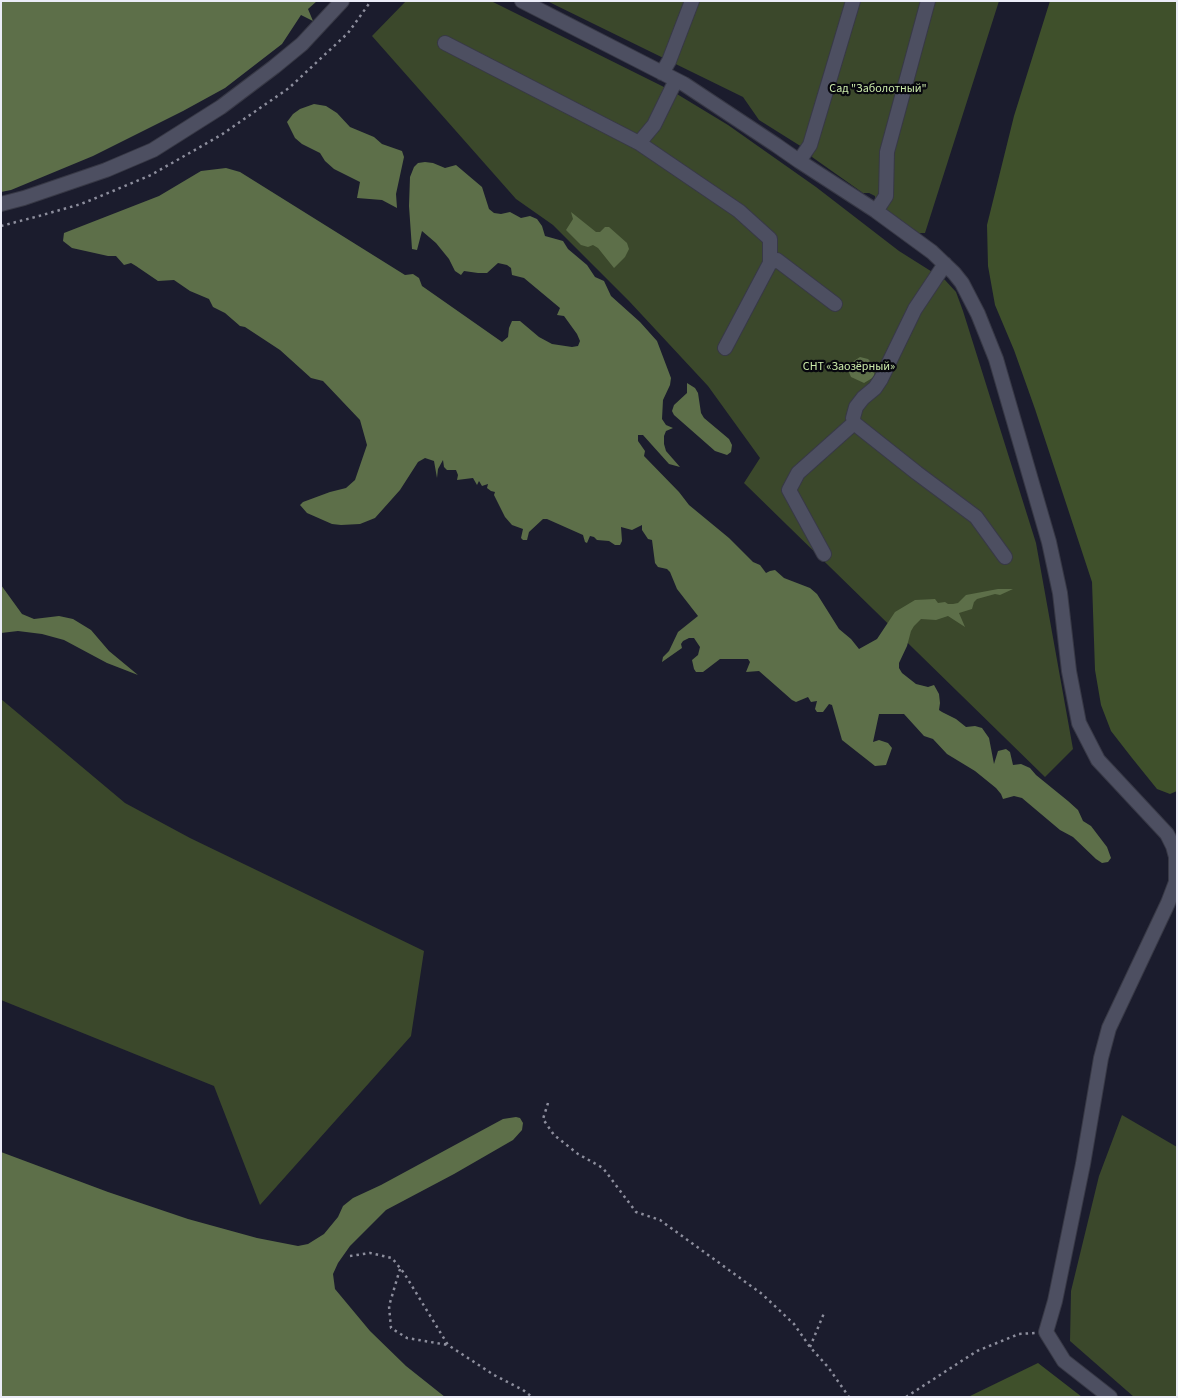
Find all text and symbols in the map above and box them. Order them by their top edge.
park label: Сад "Заболотный" [829,82,927,96]
park label: СНТ «Заозёрный» [803,360,895,374]

